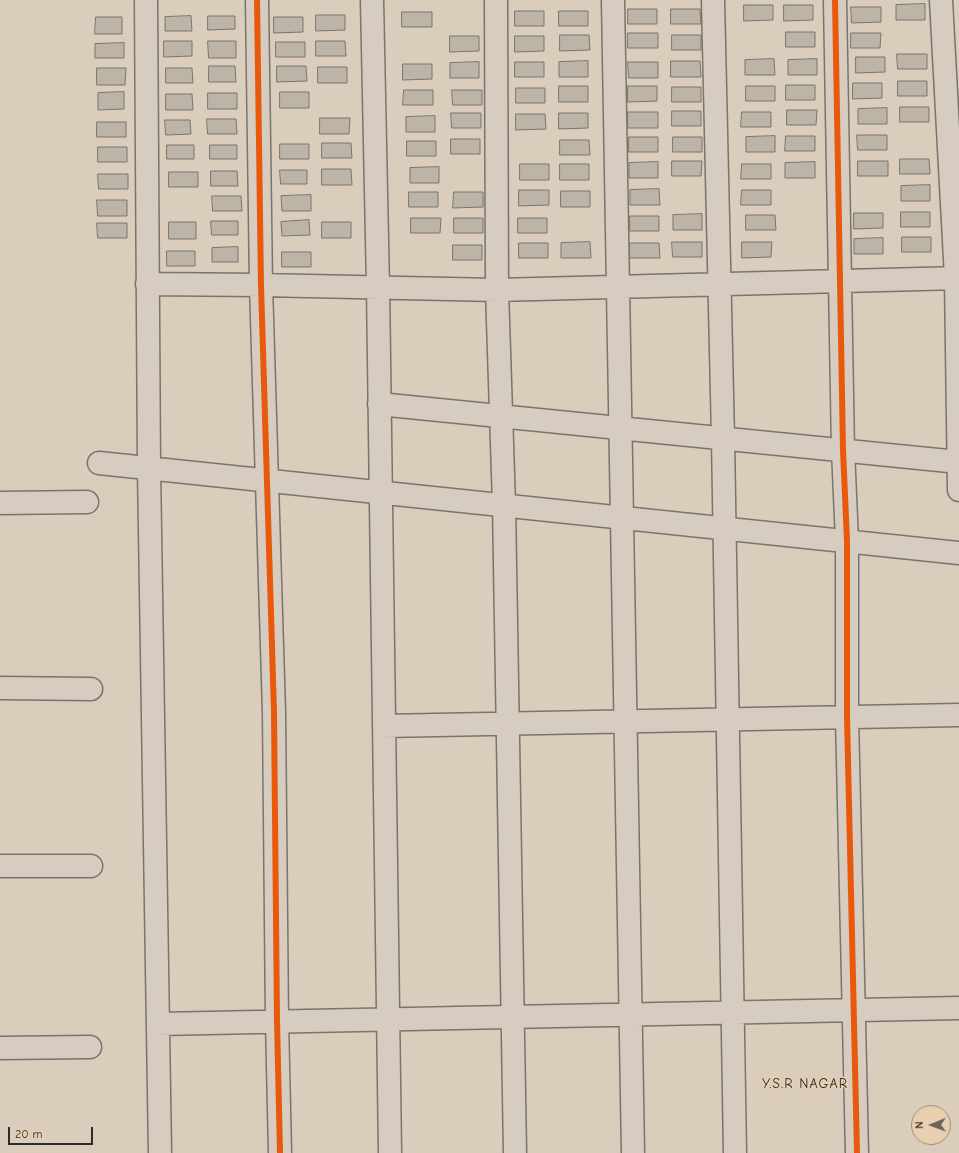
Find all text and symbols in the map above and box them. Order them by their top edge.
district label: Y.S.R NAGAR [762,1076,848,1092]
north arrow [911,1105,951,1145]
scale bar [10,1119,95,1145]
text: N [913,1121,926,1129]
text: 20 m [15,1127,43,1141]

